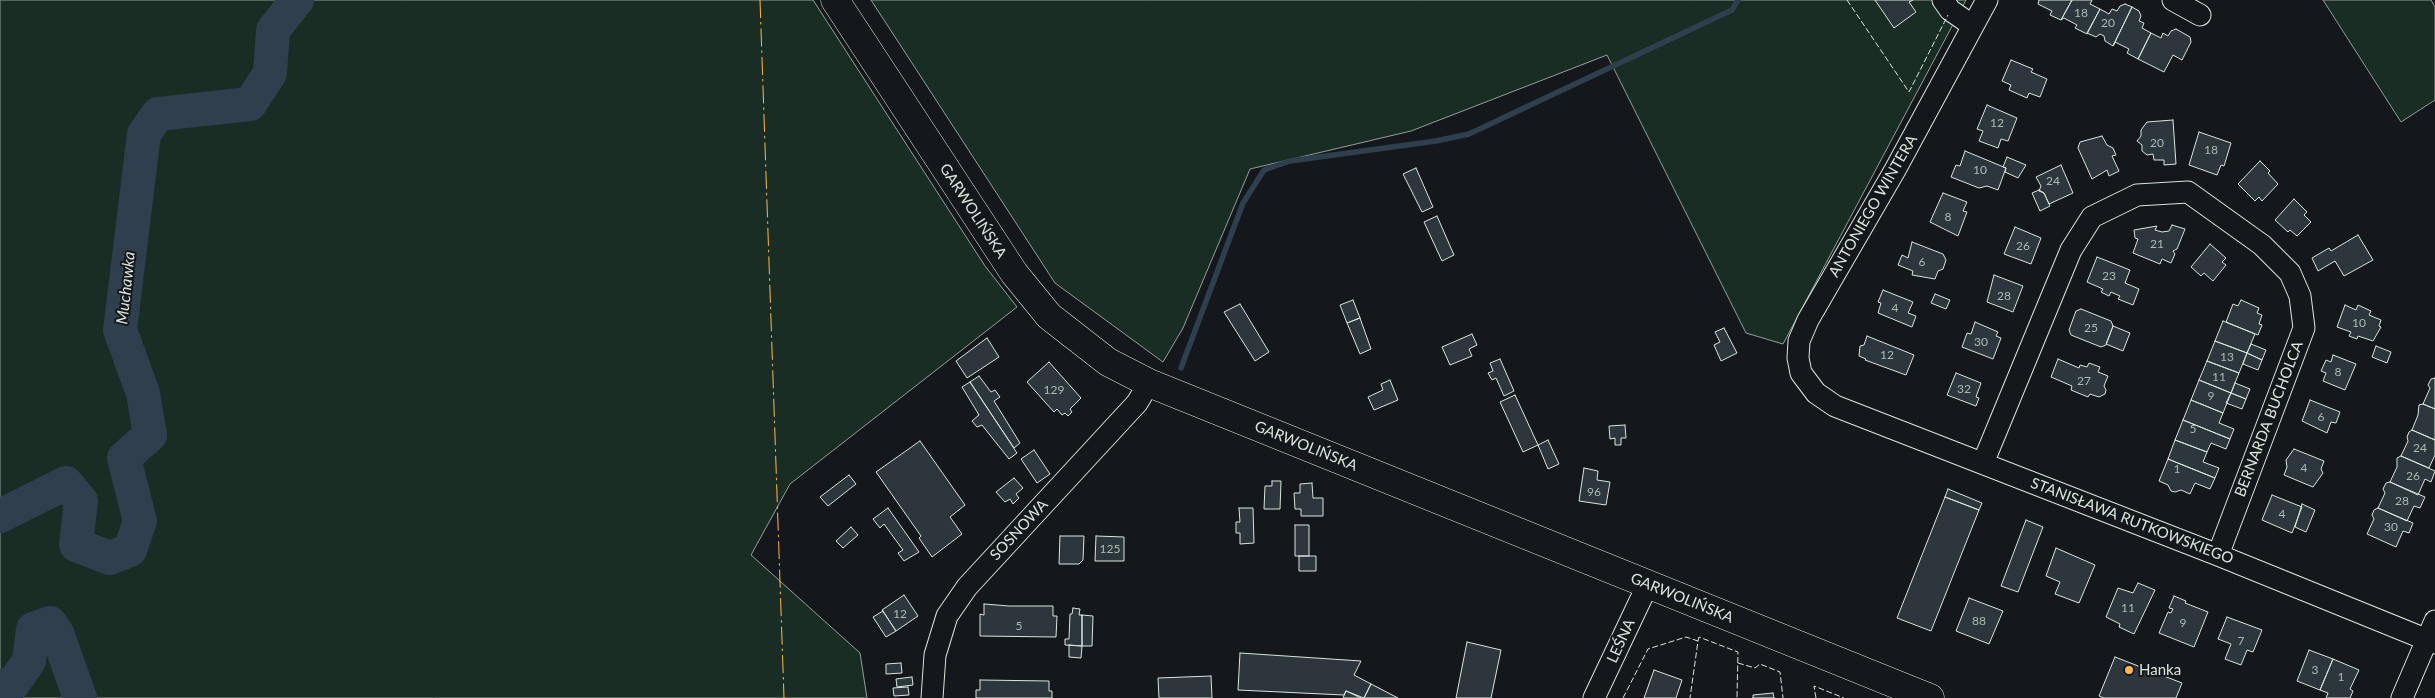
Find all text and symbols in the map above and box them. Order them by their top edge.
house number: 18 [2074,6,2088,20]
house number: 20 [2101,16,2115,30]
house number: 12 [1990,116,2004,130]
street label: ANTONIEGO WINTERA [1825,132,1921,280]
house number: 20 [2150,136,2164,150]
house number: 18 [2204,143,2218,157]
street label: GARWOLIŃSKA [936,160,1010,262]
house number: 10 [1973,163,1987,177]
house number: 24 [2046,174,2060,188]
house number: 8 [1945,210,1951,224]
house number: 21 [2150,237,2164,251]
house number: 26 [2016,239,2030,253]
water label: Muchawka [113,251,139,325]
house number: 6 [1919,255,1925,269]
house number: 23 [2102,269,2116,283]
house number: 28 [1997,289,2011,303]
house number: 4 [1892,301,1898,315]
house number: 10 [2352,316,2366,330]
house number: 25 [2084,321,2098,335]
house number: 30 [1974,335,1988,349]
street label: BERNARDA BUCHOLCA [2231,339,2307,499]
house number: 12 [1880,348,1894,362]
house number: 13 [2220,350,2234,364]
house number: 8 [2335,365,2341,379]
house number: 11 [2212,370,2226,384]
house number: 27 [2077,374,2091,388]
house number: 32 [1957,382,1971,396]
house number: 129 [1044,383,1064,397]
house number: 9 [2208,389,2214,403]
house number: 6 [2318,410,2324,424]
street label: GARWOLIŃSKA [1252,417,1360,475]
house number: 5 [2190,422,2196,436]
house number: 24 [2413,441,2427,455]
house number: 4 [2301,461,2307,475]
house number: 1 [2174,462,2180,476]
house number: 26 [2406,469,2420,483]
street label: STANISŁAWA RUTKOWSKIEGO [2028,474,2236,568]
house number: 96 [1587,485,1601,499]
house number: 28 [2395,494,2409,508]
street label: SOSNOWA [986,496,1052,564]
house number: 4 [2279,507,2285,521]
house number: 30 [2384,520,2398,534]
house number: 125 [1100,542,1120,556]
street label: GARWOLIŃSKA [1628,569,1736,627]
house number: 11 [2121,601,2135,615]
house number: 12 [893,607,907,621]
house number: 88 [1972,614,1986,628]
street label: LEŚNA [1603,616,1639,666]
house number: 9 [2180,616,2186,630]
house number: 5 [1016,619,1022,633]
house number: 7 [2238,634,2244,648]
place label: Hanka [2139,661,2181,679]
house number: 3 [2312,663,2318,677]
marker: Hanka [2123,664,2135,676]
house number: 1 [2338,670,2344,684]

